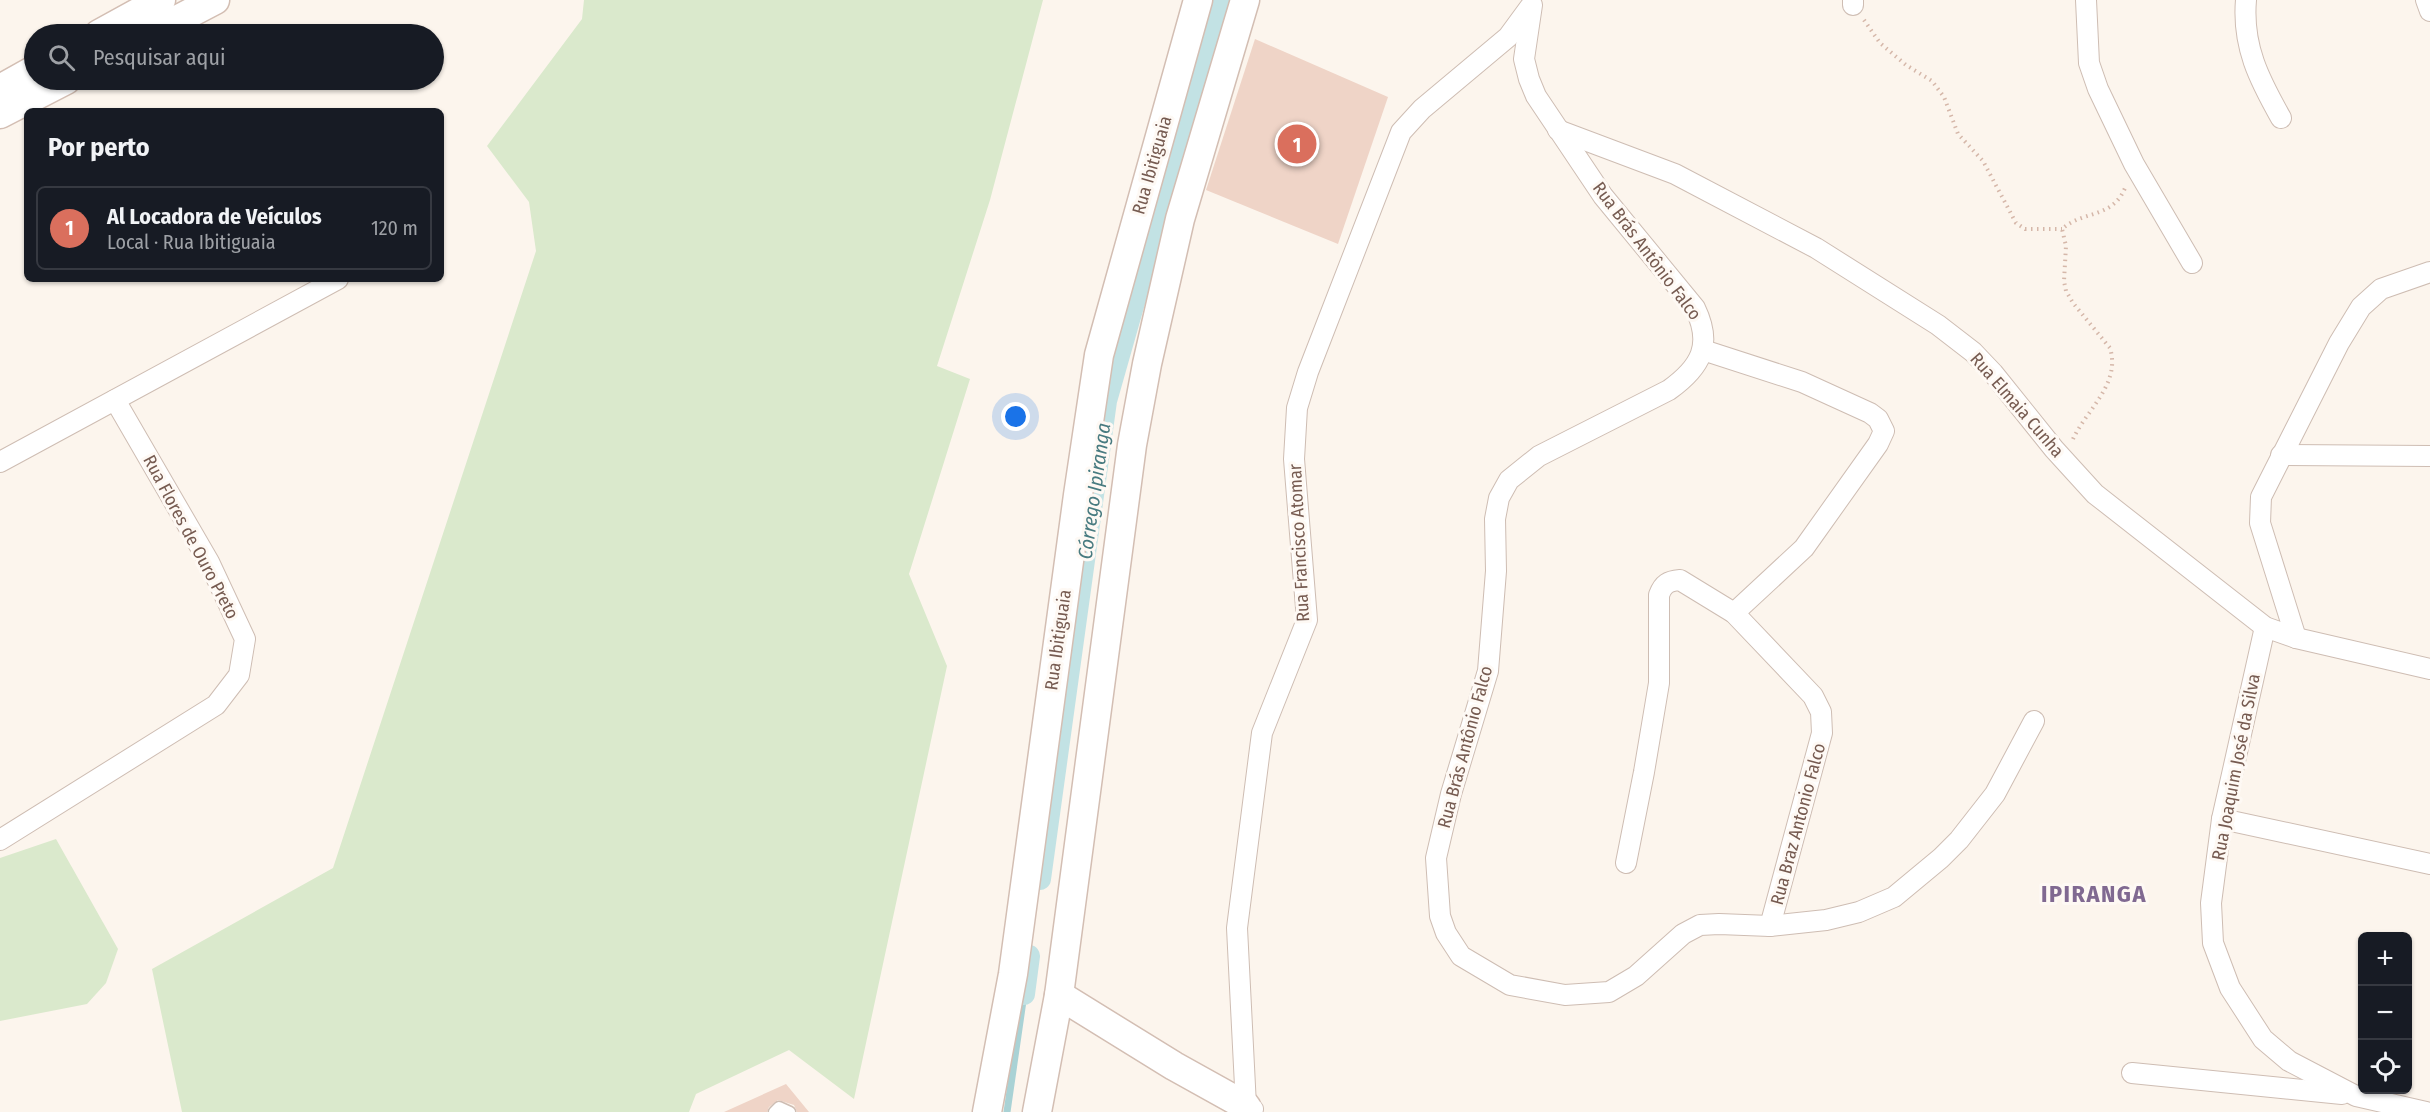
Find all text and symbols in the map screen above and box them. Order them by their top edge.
search box [24,24,444,90]
icon: search [45,41,78,74]
text: Pesquisar aqui [93,44,225,71]
street label: Rua Ibitiguaia [1127,113,1177,217]
pin: 1 [1278,122,1316,166]
text: Por perto [48,132,150,163]
street label: Rua Brás Antônio Falco [1588,178,1706,324]
text: Al Locadora de Veículos [107,203,322,230]
text: 1 [65,216,74,240]
text: 120 m [371,216,418,240]
text: Local · Rua Ibitiguaia [107,230,275,254]
street label: Rua Elmaia Cunha [1966,348,2069,462]
your location [1001,402,1030,431]
water label: Córrego Ipiranga [1073,421,1115,561]
street label: Rua Flores de Ouro Preto [138,451,244,623]
street label: Rua Francisco Atomar [1284,463,1314,622]
street label: Rua Ibitiguaia [1040,588,1076,692]
street label: Rua Brás Antônio Falco [1433,663,1497,831]
street label: Rua Joaquim José da Silva [2207,672,2265,862]
street label: Rua Braz Antonio Falco [1766,741,1830,907]
district label: IPIRANGA [2041,880,2147,908]
map controls [2358,932,2412,1094]
button: + [2358,932,2412,986]
button: − [2358,986,2412,1040]
button: locate [2358,1040,2412,1094]

